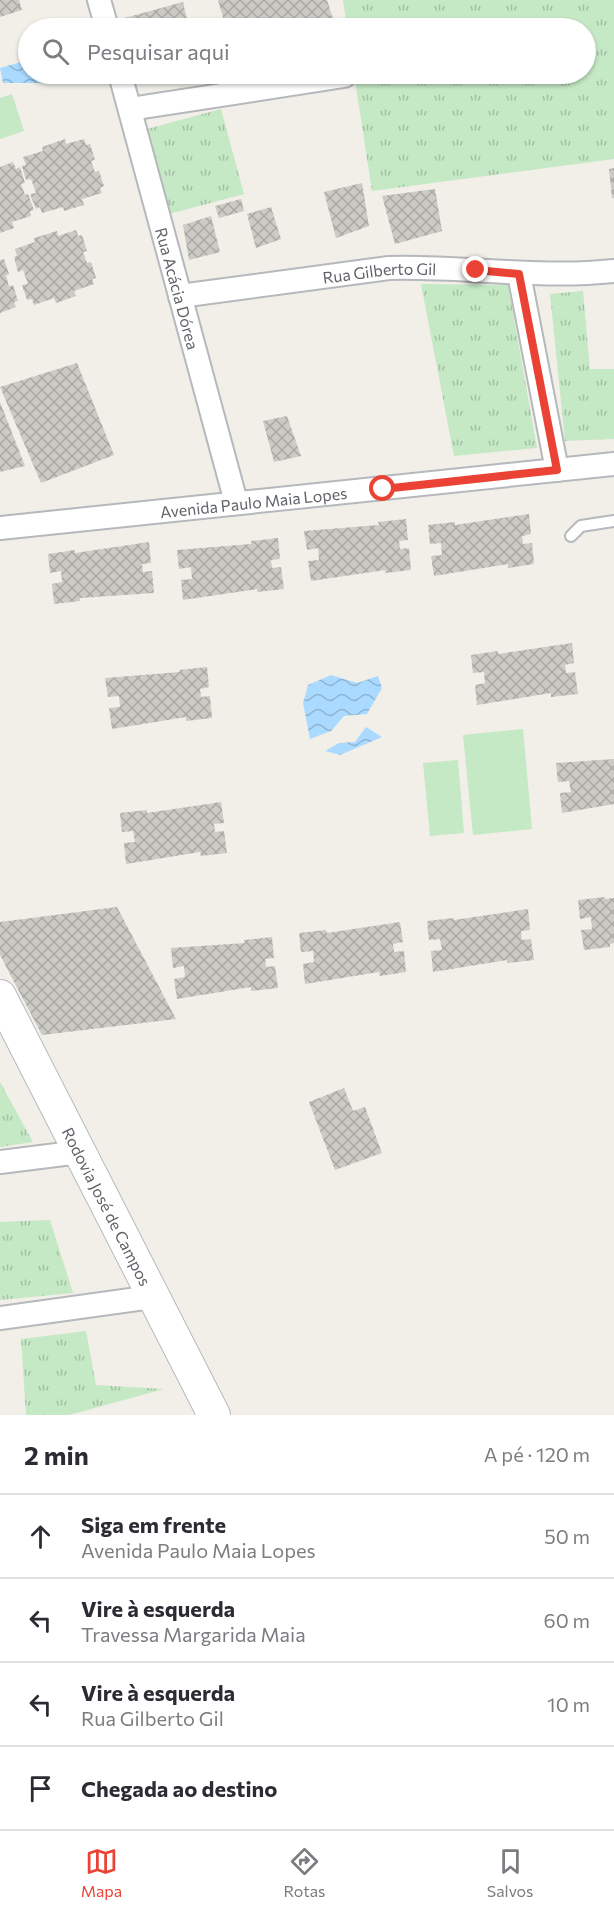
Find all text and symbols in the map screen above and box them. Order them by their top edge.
search box [18,18,596,84]
icon: search [39,35,72,68]
text: Pesquisar aqui [87,38,230,65]
street label: Rua Acácia Dórea [152,225,204,351]
route end [462,256,488,282]
street label: Rua Gilberto Gil [321,258,437,286]
route start [369,475,395,501]
street label: Avenida Paulo Maia Lopes [159,482,348,521]
street label: Rodovia José de Campos [59,1124,156,1289]
text: 2 min [24,1439,89,1470]
text: A pé · 120 m [484,1442,590,1466]
text: Siga em frente [81,1511,226,1538]
icon: ahead [24,1520,57,1553]
text: 50 m [544,1524,590,1548]
text: Avenida Paulo Maia Lopes [81,1538,316,1562]
text: Vire à esquerda [81,1595,235,1622]
icon: left [24,1604,57,1637]
text: 60 m [544,1608,590,1632]
text: Travessa Margarida Maia [81,1622,306,1646]
text: Vire à esquerda [81,1679,235,1706]
icon: left [24,1688,57,1721]
text: 10 m [547,1692,590,1716]
text: Rua Gilberto Gil [81,1706,224,1730]
icon: arrive [24,1772,57,1805]
text: Chegada ao destino [81,1775,277,1802]
tab: Mapa [81,1845,122,1900]
tab: Rotas [284,1845,325,1900]
tab: Salvos [487,1845,533,1900]

